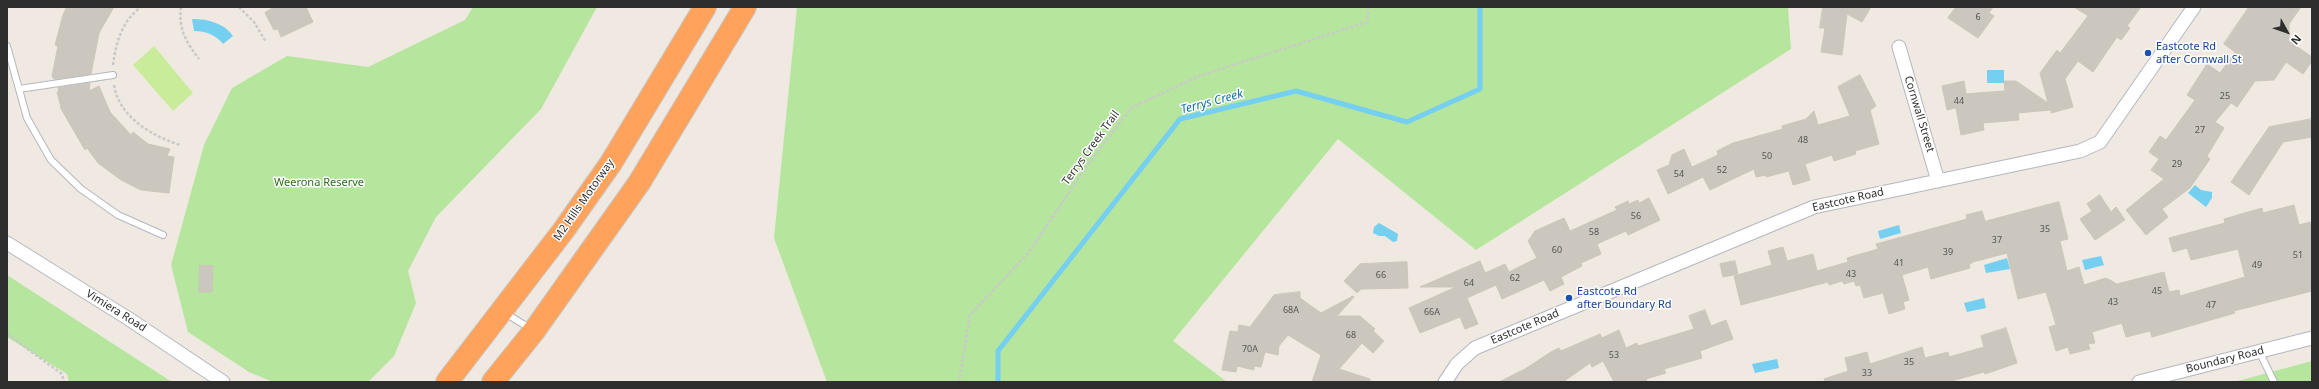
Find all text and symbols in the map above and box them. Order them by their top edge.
house number: 6 [1975,12,1981,22]
north arrow [2267,12,2307,52]
text: N [2288,32,2305,48]
place label: Eastcote Rd after Cornwall St [2156,40,2242,66]
marker: Eastcote Rd after Cornwall St [2143,48,2153,58]
street label: Cornwall Street [1901,74,1937,154]
water label: Terrys Creek [1179,87,1245,117]
house number: 25 [2220,91,2230,101]
house number: 44 [1954,96,1964,106]
street label: Terrys Creek Trail [1060,108,1122,188]
house number: 27 [2195,125,2205,135]
house number: 48 [1798,135,1808,145]
house number: 50 [1762,151,1772,161]
street label: M2 Hills Motorway [551,157,617,243]
house number: 29 [2172,159,2182,169]
house number: 52 [1717,165,1727,175]
house number: 54 [1674,169,1684,179]
park label: Weerona Reserve [274,176,364,190]
street label: Eastcote Road [1811,185,1885,215]
house number: 56 [1631,211,1641,221]
house number: 35 [2040,224,2050,234]
house number: 58 [1589,227,1599,237]
house number: 37 [1992,235,2002,245]
house number: 60 [1552,245,1562,255]
house number: 39 [1943,247,1953,257]
house number: 51 [2293,250,2303,260]
house number: 41 [1894,258,1904,268]
house number: 49 [2252,260,2262,270]
house number: 43 [1846,269,1856,279]
house number: 66 [1376,270,1386,280]
house number: 62 [1510,273,1520,283]
house number: 64 [1464,278,1474,288]
place label: Eastcote Rd after Boundary Rd [1577,285,1671,311]
house number: 45 [2152,286,2162,296]
street label: Vimiera Road [83,287,149,335]
marker: Eastcote Rd after Boundary Rd [1564,293,1574,303]
house number: 43 [2108,297,2118,307]
house number: 47 [2206,300,2216,310]
house number: 68A [1283,305,1299,315]
house number: 66A [1424,307,1440,317]
street label: Eastcote Road [1489,307,1561,347]
house number: 68 [1346,330,1356,340]
house number: 70A [1242,344,1258,354]
street label: Boundary Road [2185,344,2265,376]
house number: 53 [1609,350,1619,360]
house number: 35 [1904,357,1914,367]
house number: 33 [1862,368,1872,378]

